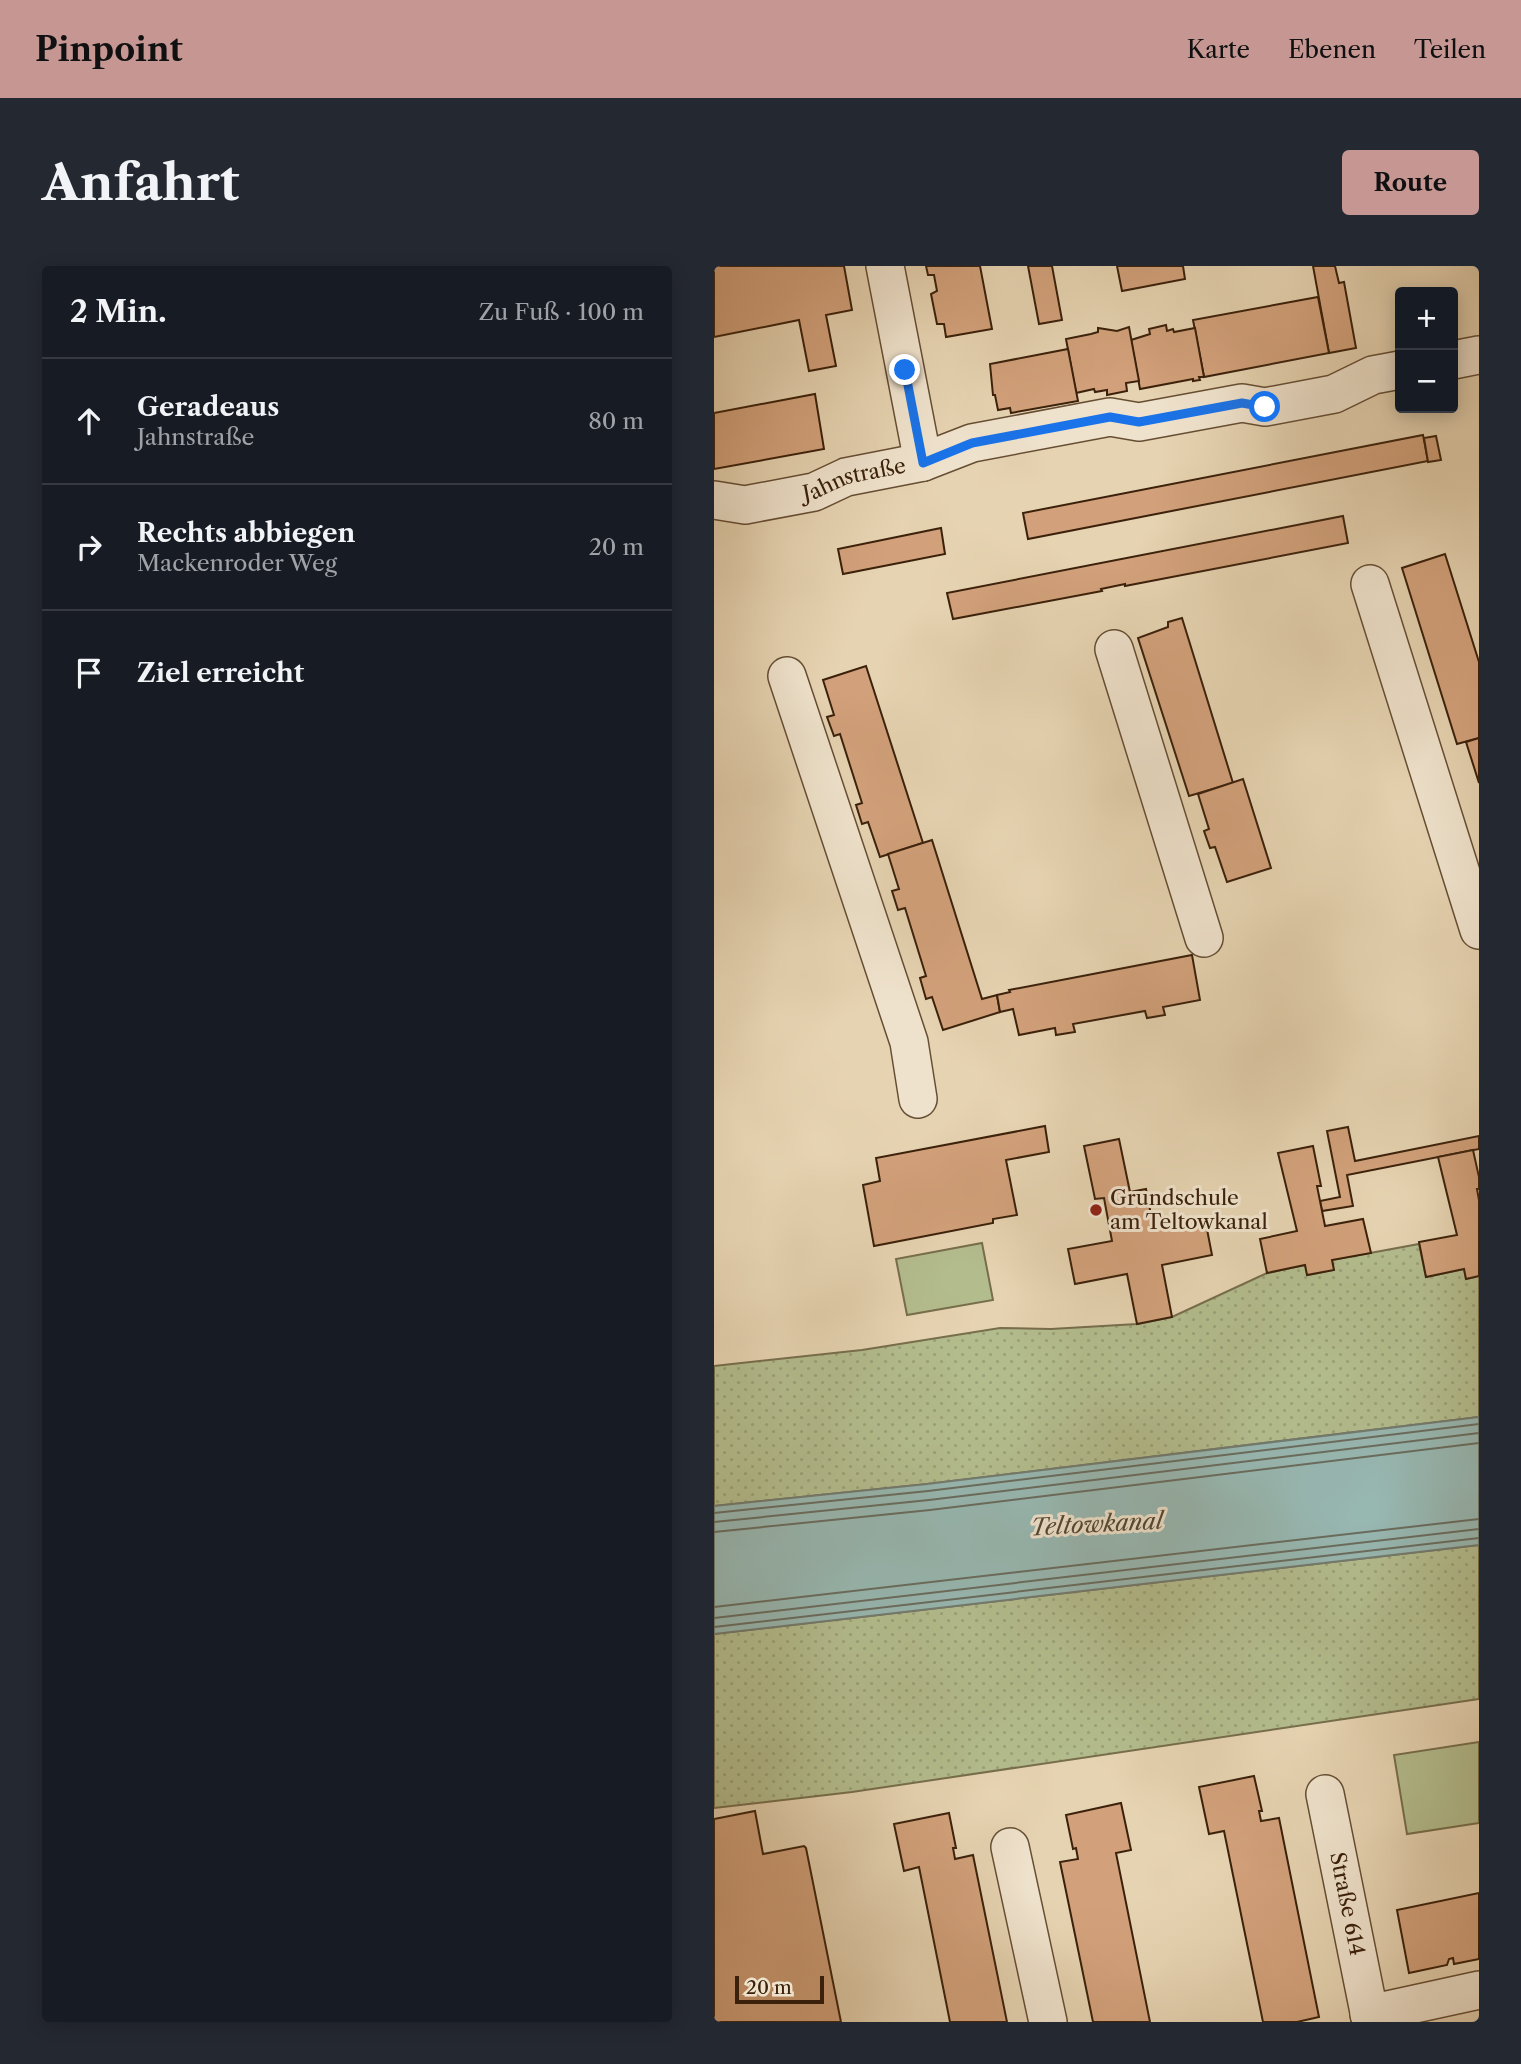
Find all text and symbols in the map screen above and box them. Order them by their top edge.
text: Pinpoint [35,29,183,70]
text: Karte [1187,35,1250,64]
text: Ebenen [1288,35,1376,64]
text: Teilen [1414,35,1486,64]
button: Route [1342,150,1479,215]
text: Anfahrt [42,152,240,213]
map controls [1395,287,1458,413]
button: + [1395,287,1458,350]
text: 2 Min. [70,293,167,330]
text: Zu Fuß · 100 m [479,298,644,326]
button: − [1395,350,1458,413]
route end [889,354,920,385]
text: Geradeaus [137,391,279,423]
route start [1249,391,1280,422]
icon: ahead [70,402,108,440]
text: 80 m [588,407,644,435]
text: Jahnstraße [137,423,254,451]
street label: Jahnstraße [798,453,908,506]
text: Rechts abbiegen [137,517,355,549]
icon: right [70,528,108,566]
text: 20 m [589,533,644,561]
text: Mackenroder Weg [137,549,337,577]
icon: arrive [70,654,108,692]
text: Ziel erreicht [137,657,304,689]
place label: Grundschule am Teltowkanal [1110,1185,1268,1234]
marker: Grundschule am Teltowkanal [1088,1202,1104,1218]
water label: Teltowkanal [1030,1506,1166,1541]
street label: Straße 614 [1325,1850,1370,1958]
scale bar [735,1973,824,2005]
text: 20 m [746,1976,792,1999]

